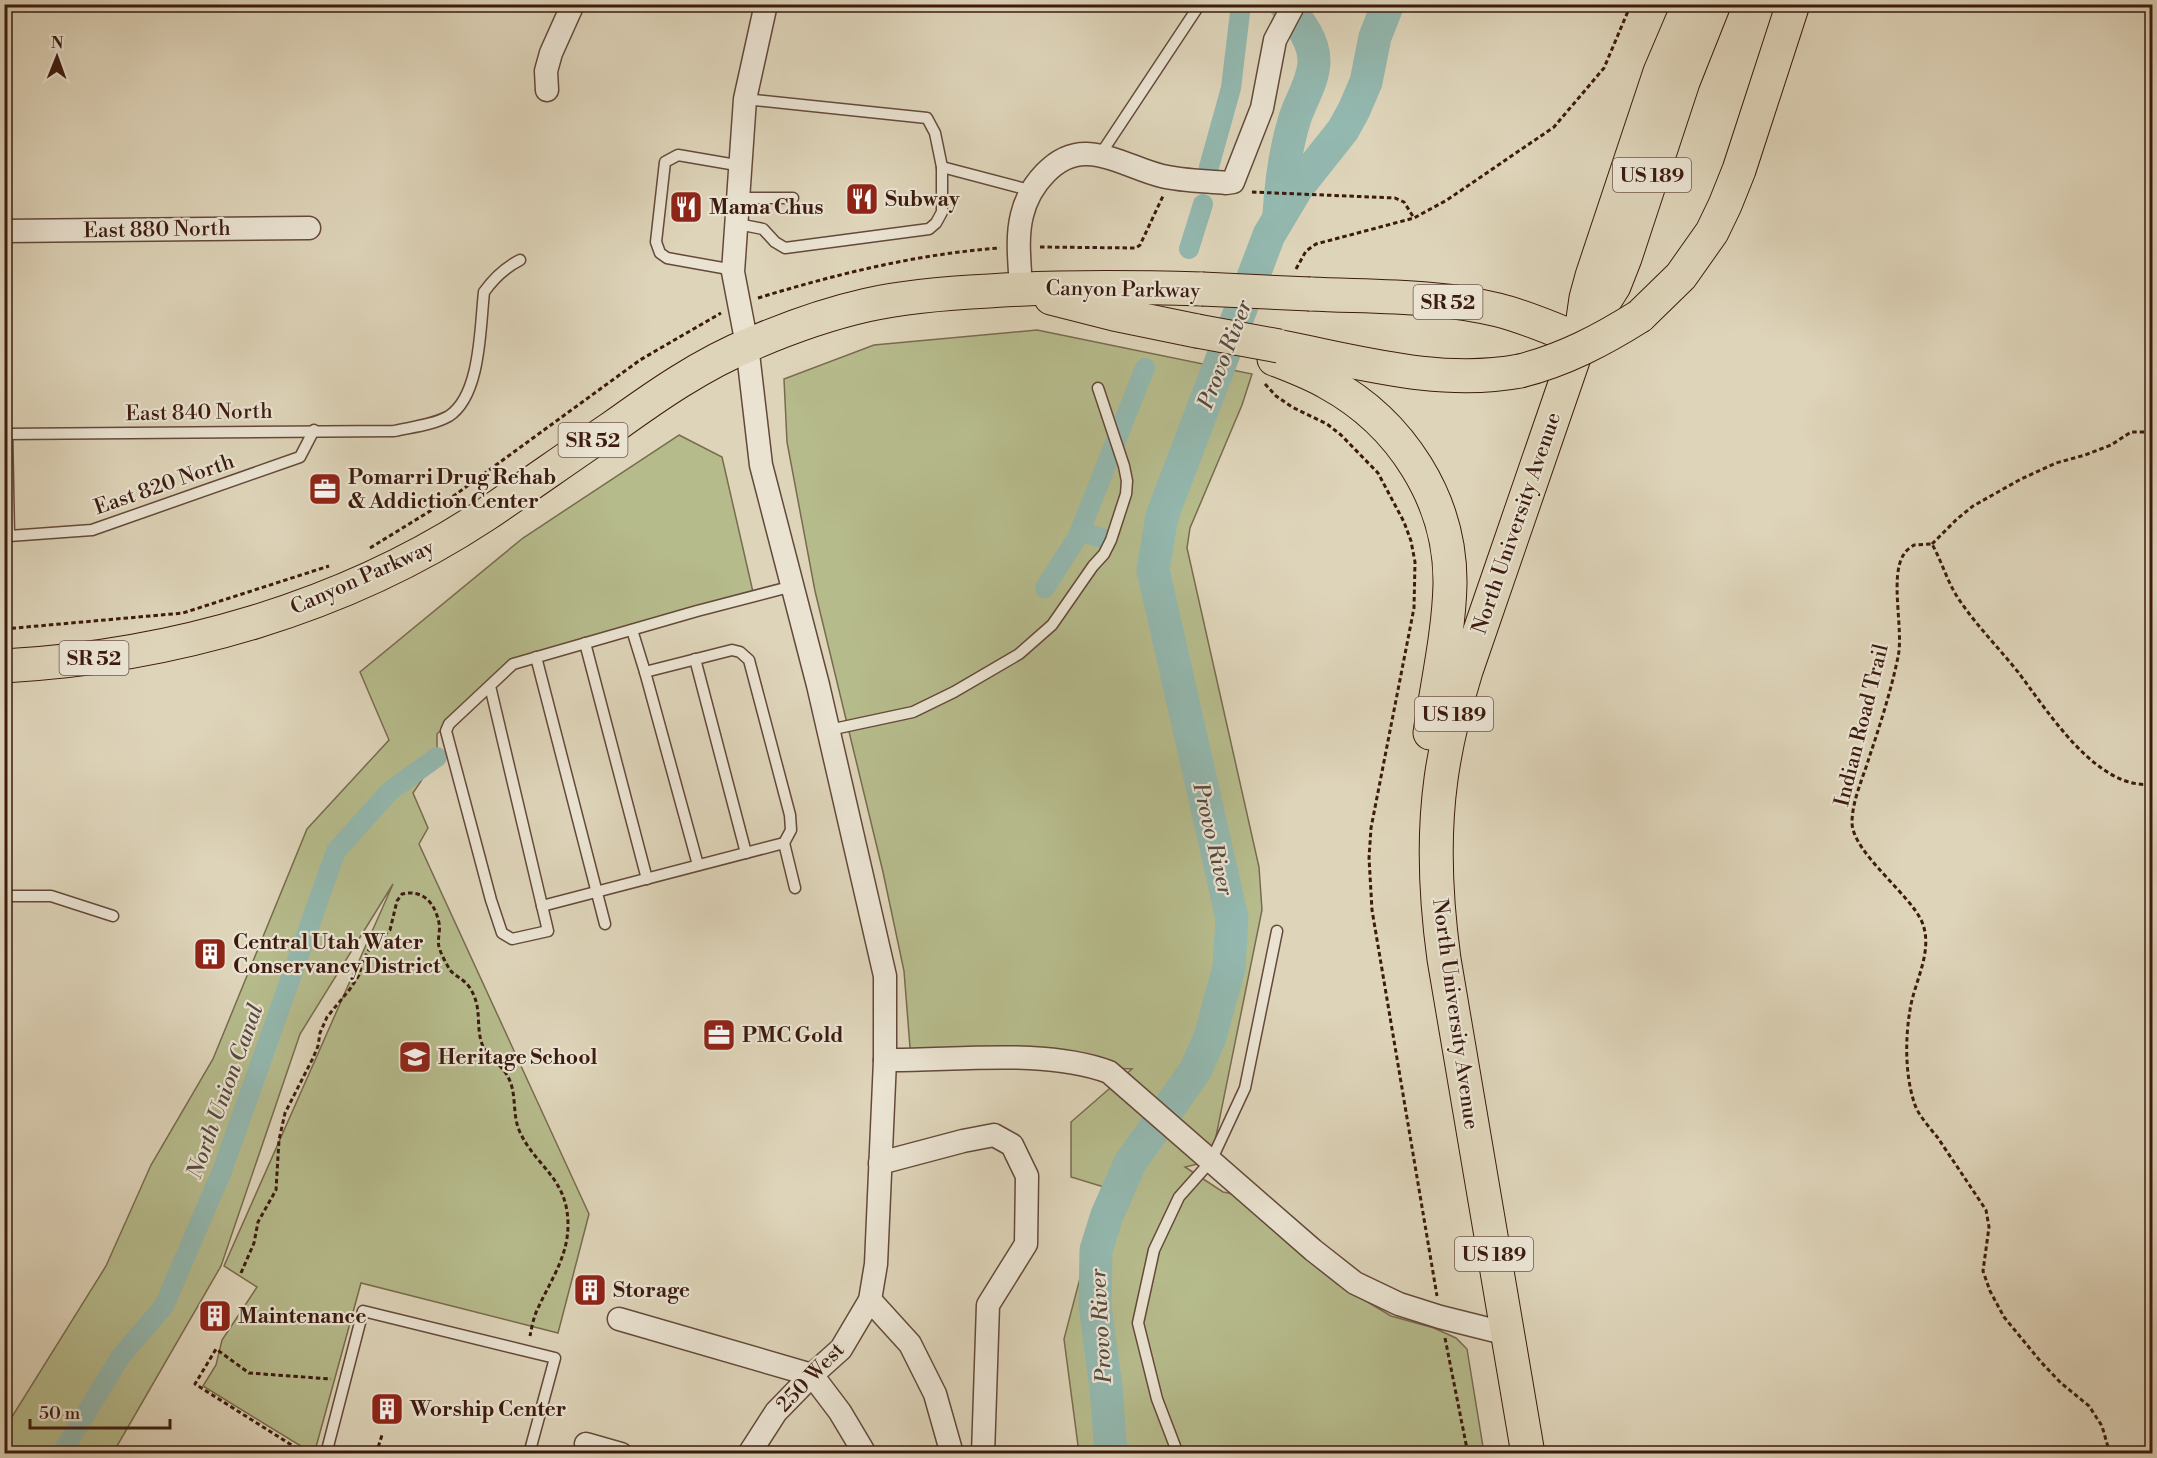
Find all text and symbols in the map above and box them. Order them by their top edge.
north arrow [27,27,87,87]
text: N [51,33,64,53]
road number: US 189 [1613,158,1691,192]
restaurant icon: Subway [844,181,880,217]
place label: Subway [885,187,960,213]
restaurant icon: Mama Chus [668,189,704,225]
place label: Mama Chus [709,195,823,221]
street label: East 880 North [83,216,231,244]
street label: Canyon Parkway [1045,276,1201,304]
road number: SR 52 [1414,285,1482,319]
water label: Provo River [1192,296,1259,414]
street label: East 840 North [125,399,273,427]
street label: North University Avenue [1467,409,1567,638]
road number: SR 52 [558,423,628,457]
street label: East 820 North [91,449,238,521]
place label: Pomarri Drug Rehab & Addiction Center [348,465,556,515]
office icon: Pomarri Drug Rehab & Addiction Center [307,471,343,507]
street label: Canyon Parkway [286,534,439,621]
road number: SR 52 [60,641,128,675]
street label: Indian Road Trail [1829,641,1895,809]
road number: US 189 [1415,697,1493,731]
water label: Provo River [1186,780,1239,899]
street label: North University Avenue [1426,897,1484,1131]
place label: Central Utah Water Conservancy District [233,930,441,980]
building icon: Central Utah Water Conservancy District [192,936,228,972]
water label: North Union Canal [181,1001,270,1183]
office icon: PMC Gold [701,1017,737,1053]
place label: PMC Gold [742,1023,844,1049]
school or university icon: Heritage School [397,1039,433,1075]
place label: Heritage School [438,1045,598,1071]
road number: US 189 [1455,1237,1533,1271]
water label: Provo River [1085,1267,1118,1385]
building icon: Storage [572,1272,608,1308]
place label: Storage [613,1278,690,1304]
building icon: Maintenance [197,1298,233,1334]
place label: Maintenance [238,1304,366,1330]
street label: 250 West [771,1337,851,1418]
building icon: Worship Center [369,1391,405,1427]
scale bar [30,1392,170,1430]
place label: Worship Center [409,1397,566,1423]
text: 50 m [39,1402,81,1425]

